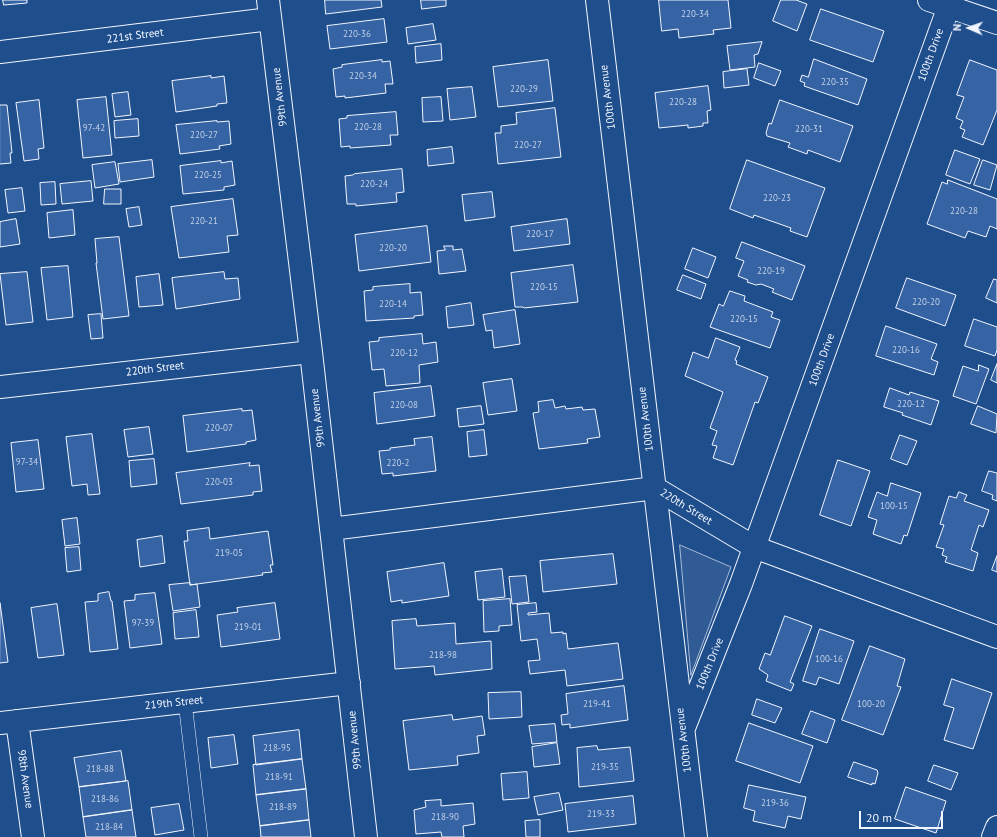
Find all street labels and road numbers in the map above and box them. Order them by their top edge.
street label: 221st Street [106,26,164,46]
street label: 100th Drive [915,27,947,83]
street label: 100th Avenue [597,64,619,130]
street label: 99th Avenue [270,67,290,127]
street label: 100th Drive [806,332,838,388]
street label: 220th Street [125,359,185,379]
street label: 100th Avenue [635,386,657,452]
street label: 99th Avenue [308,388,328,448]
street label: 220th Street [657,486,715,528]
street label: 100th Drive [694,636,726,692]
street label: 219th Street [144,693,204,713]
street label: 100th Avenue [673,707,695,773]
street label: 99th Avenue [345,710,365,770]
street label: 98th Avenue [14,749,36,809]

